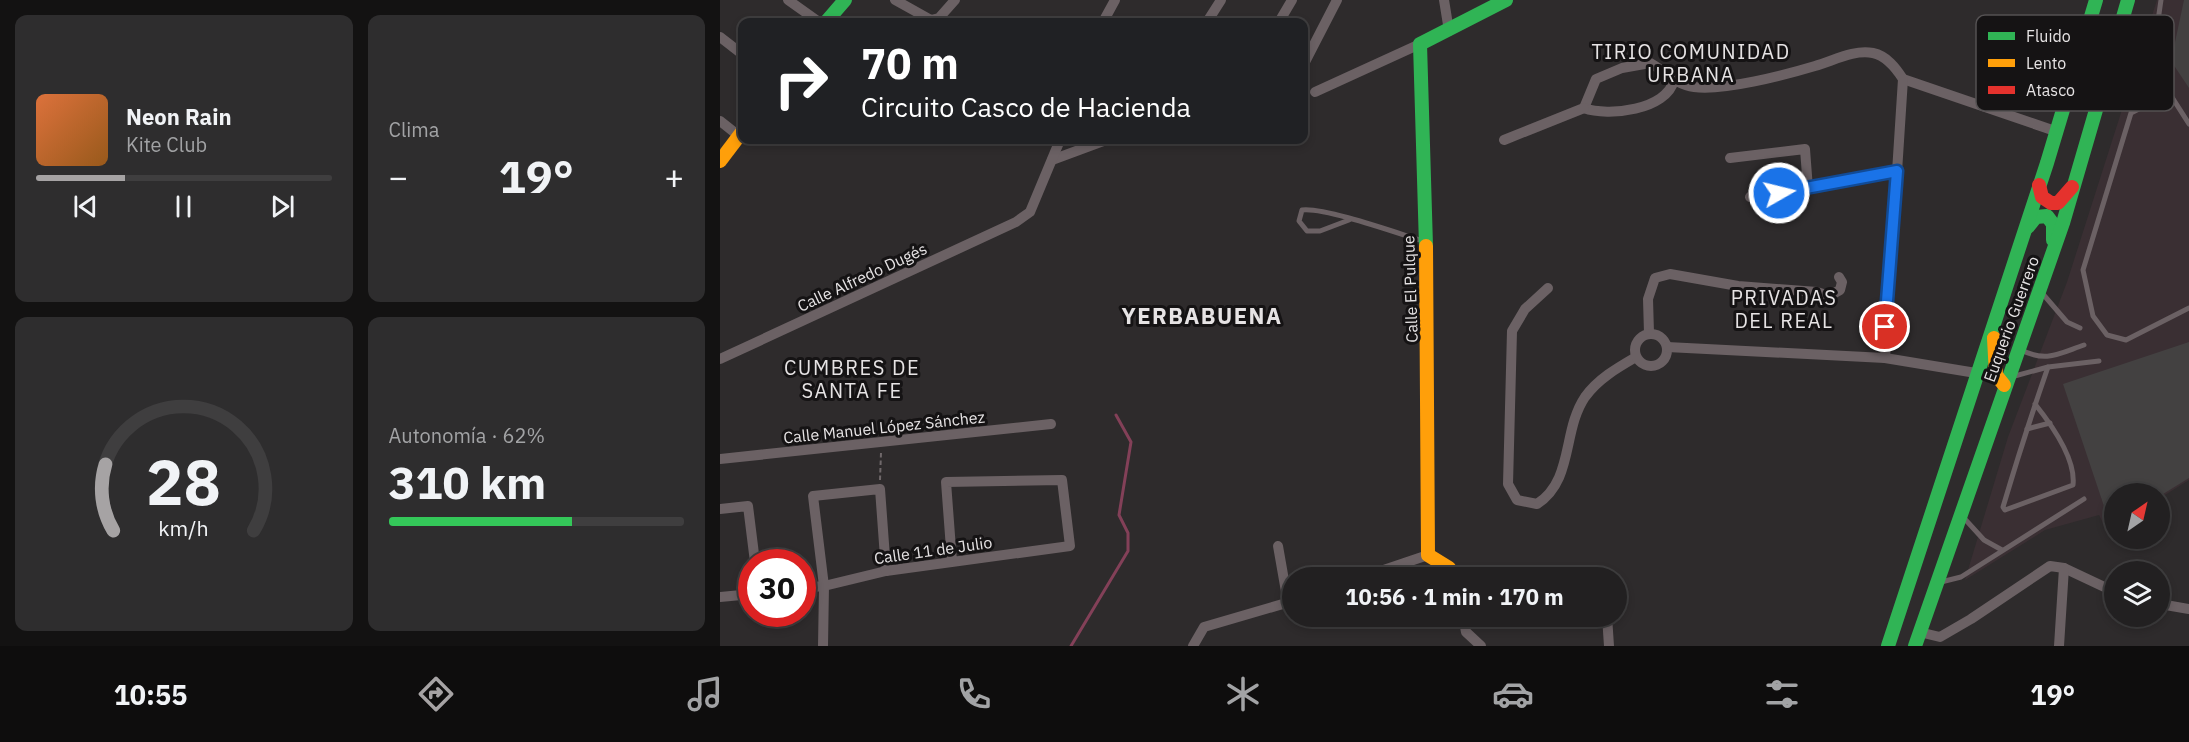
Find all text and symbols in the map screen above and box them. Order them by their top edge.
legend [1976,15,2174,111]
text: Fluido [2026,26,2071,46]
text: 70 m [861,36,959,91]
district label: TIRIO COMUNIDAD URBANA [1591,38,1791,88]
icon: right [762,42,840,120]
text: Lento [2026,53,2066,73]
text: Atasco [2026,80,2075,100]
text: Circuito Casco de Hacienda [861,89,1191,124]
text: Neon Rain [126,102,232,131]
text: Clima [389,116,440,143]
text: Kite Club [126,131,207,158]
text: 19° [499,147,574,205]
text: − [389,155,408,198]
text: + [664,155,684,198]
position arrow [1747,161,1811,225]
icon: previous [69,190,102,223]
icon: pause [167,190,200,223]
icon: next [266,190,299,223]
street label: Calle El Pulque [1398,235,1422,343]
street label: Calle Alfredo Dugés [794,238,930,316]
street label: Euquerio Guerrero [1979,253,2043,385]
district label: PRIVADAS DEL REAL [1731,284,1837,334]
district label: YERBABUENA [1121,301,1283,330]
pin [1859,301,1910,352]
icon: arrive [1868,310,1901,343]
district label: CUMBRES DE SANTA FE [784,354,920,404]
street label: Calle Manuel López Sánchez [782,406,986,448]
text: Autonomía · 62% [389,422,545,449]
text: 28 [146,441,221,522]
text: 310 km [389,453,546,511]
north arrow [2104,483,2170,549]
map controls [2104,483,2170,627]
text: km/h [159,514,209,542]
street label: Calle 11 de Julio [873,532,993,568]
speed limit sign: 30 [738,549,816,627]
button: layers [2104,561,2170,627]
text: 10:56 · 1 min · 170 m [1345,582,1564,611]
icon: directions [415,673,457,715]
icon: music [684,673,726,715]
icon: phone [953,673,995,715]
icon: climate [1222,673,1264,715]
icon: car [1492,673,1534,715]
icon: filters [1761,673,1803,715]
text: 10:55 [114,677,187,712]
text: 19° [2030,677,2075,712]

